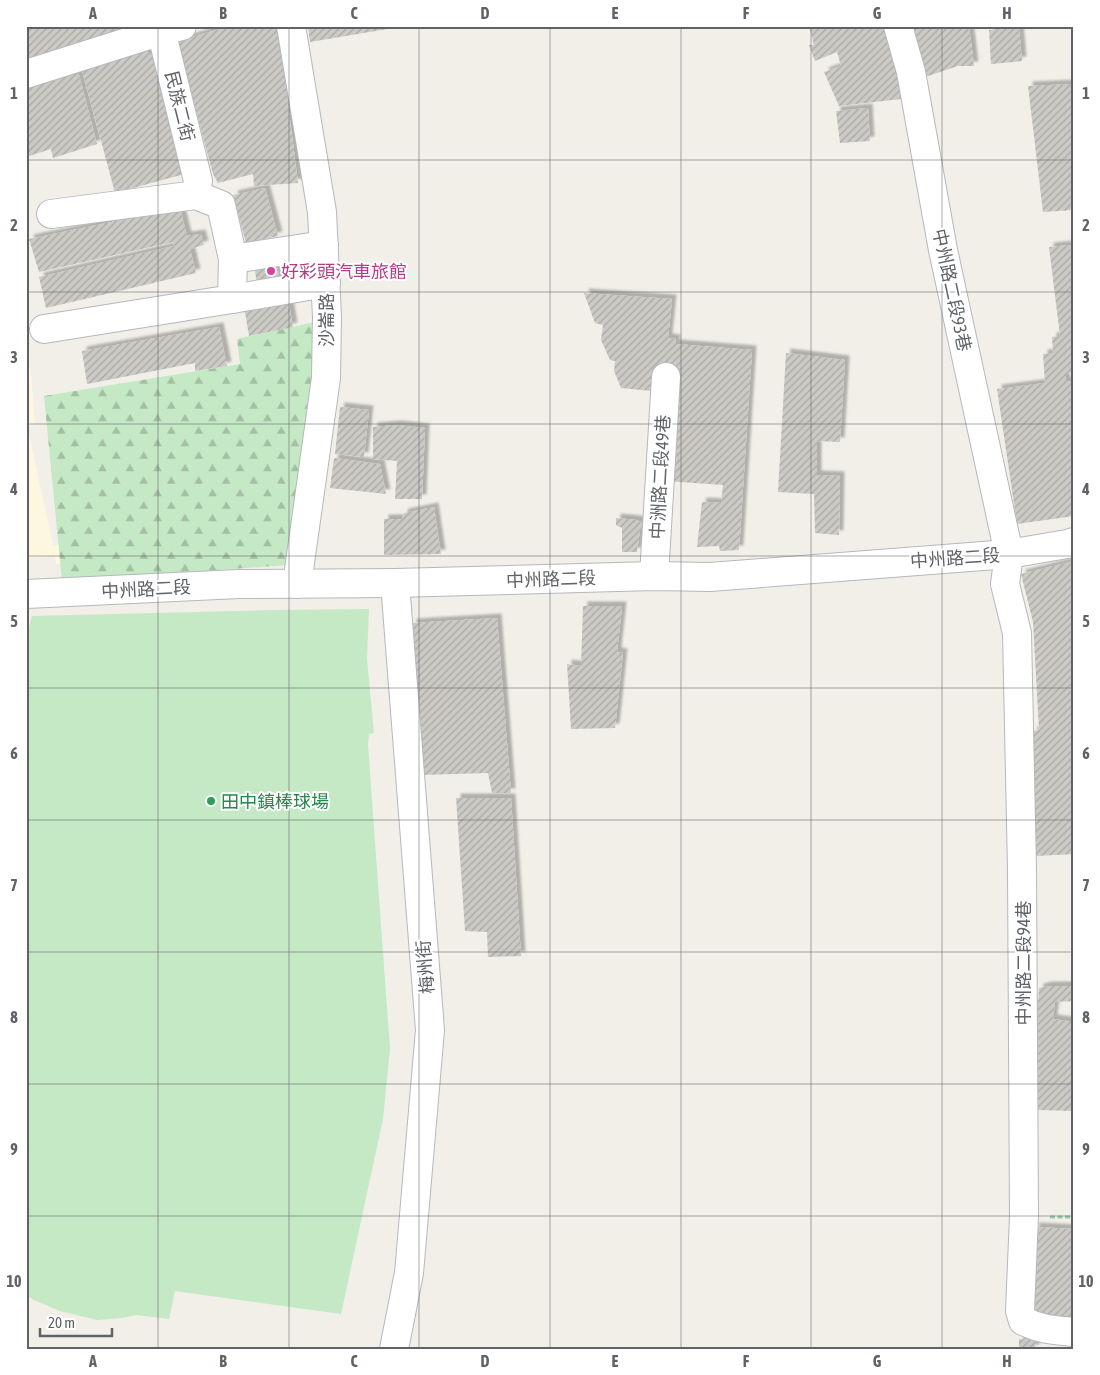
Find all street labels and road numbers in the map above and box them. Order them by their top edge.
street label: 民族二街 [161,69,199,143]
street label: 中州路二段93巷 [929,227,975,353]
street label: 沙崙路 [316,293,337,347]
street label: 中洲路二段49巷 [646,414,674,540]
street label: 中州路二段 [909,544,1001,572]
street label: 中州路二段 [506,567,596,591]
street label: 中州路二段 [101,576,191,602]
street label: 中州路二段94巷 [1013,901,1034,1025]
street label: 梅州街 [412,939,438,995]

